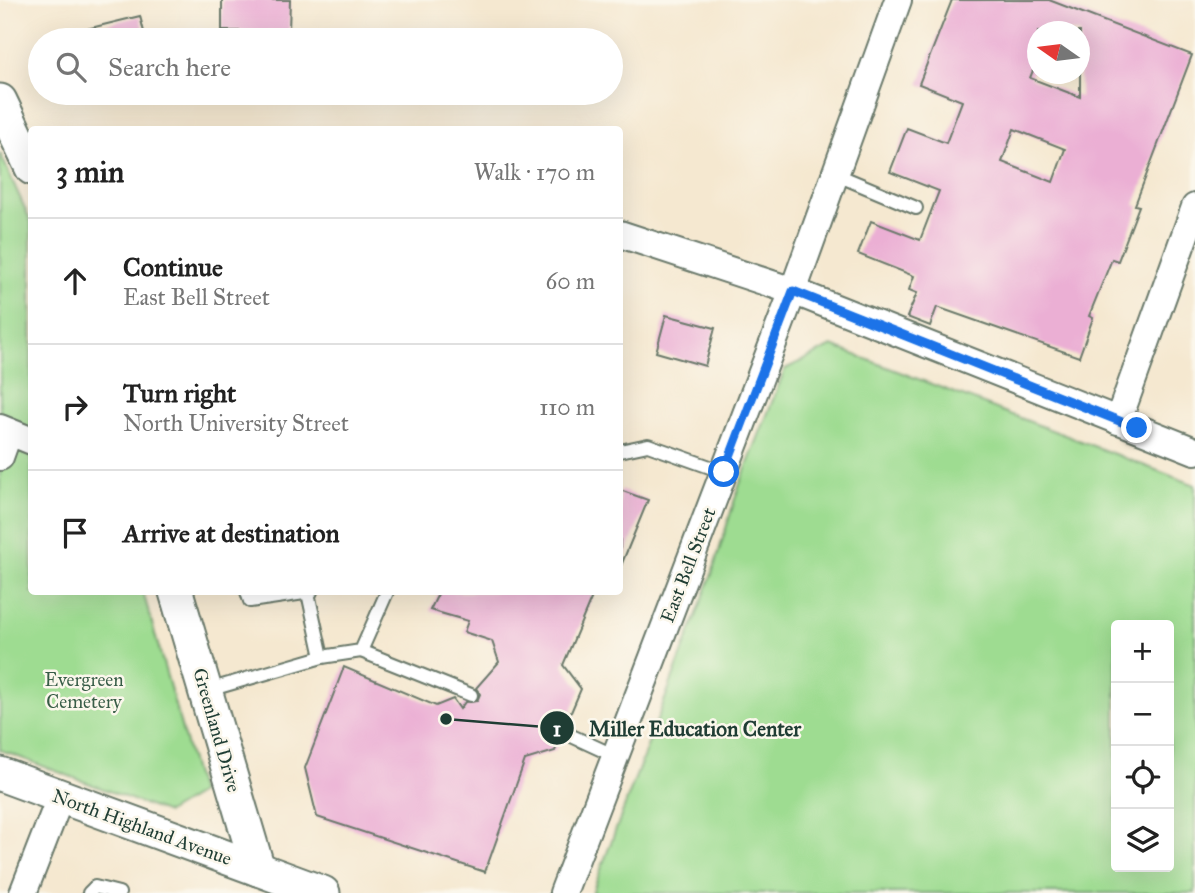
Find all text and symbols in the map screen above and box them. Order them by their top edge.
north arrow [1027,21,1090,84]
search box [28,28,623,105]
icon: search [52,48,90,86]
text: Search here [108,51,231,83]
text: 3 min [56,154,124,190]
text: Walk · 170 m [474,158,595,186]
text: Continue [123,251,223,283]
icon: ahead [56,262,94,300]
text: 60 m [546,267,595,295]
text: East Bell Street [123,283,270,311]
text: Turn right [123,377,236,409]
icon: right [56,388,94,426]
text: 110 m [539,393,595,421]
text: North University Street [123,409,349,437]
route end [1121,412,1152,443]
route start [708,456,739,487]
street label: East Bell Street [656,504,721,626]
icon: arrive [56,514,94,552]
text: Arrive at destination [123,517,340,549]
map controls [1111,620,1174,872]
button: + [1111,620,1174,683]
street label: Greenland Drive [188,665,246,795]
park label: Evergreen Cemetery [44,668,124,713]
button: − [1111,683,1174,746]
callout: Miller Education Center [539,707,815,749]
text: 1 [553,716,561,742]
text: Miller Education Center [589,716,802,742]
button: locate [1111,746,1174,809]
street label: North Highland Avenue [49,784,235,871]
button: layers [1111,809,1174,872]

